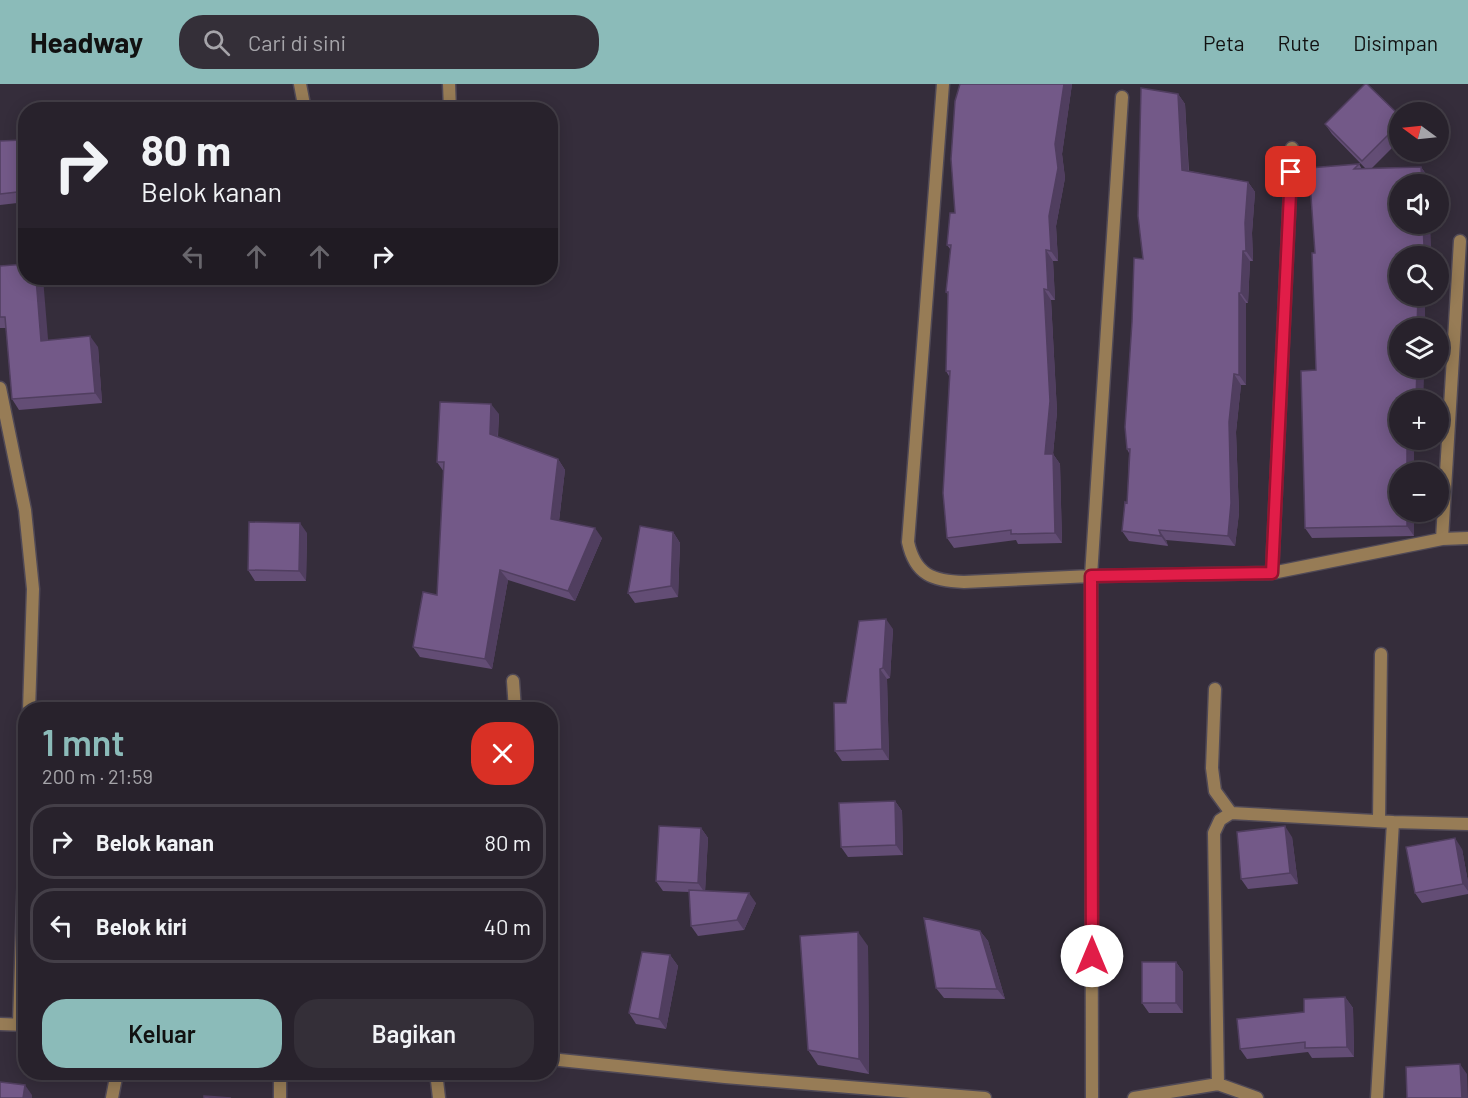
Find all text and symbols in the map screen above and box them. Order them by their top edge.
search box [179,15,599,69]
text: Headway [30,25,143,59]
icon: search [200,26,233,59]
text: Cari di sini [248,29,346,55]
text: Peta [1203,30,1245,55]
text: Rute [1278,30,1320,55]
text: Disimpan [1353,30,1438,55]
north arrow [1389,102,1449,162]
map controls [1389,102,1449,522]
text: 80 m [141,124,231,174]
icon: right [42,126,120,204]
pin [1265,146,1316,197]
icon: arrive [1274,155,1307,188]
button: sound [1389,174,1449,234]
text: Belok kanan [141,175,282,207]
icon: left [177,240,210,273]
icon: ahead [240,240,273,273]
icon: ahead [303,240,336,273]
icon: right [366,240,399,273]
button: search [1389,246,1449,306]
button: layers [1389,318,1449,378]
button: + [1389,390,1449,450]
button: − [1389,462,1449,522]
text: 1 mnt [42,720,125,763]
button: close [471,722,534,785]
text: 200 m · 21:59 [42,764,153,788]
icon: right [45,825,78,858]
text: Belok kanan [96,829,214,855]
text: 80 m [485,829,531,855]
icon: left [45,909,78,942]
text: Belok kiri [96,913,187,939]
text: 40 m [484,913,531,939]
position arrow [1060,924,1124,988]
button: Keluar [42,999,282,1068]
button: Bagikan [294,999,534,1068]

